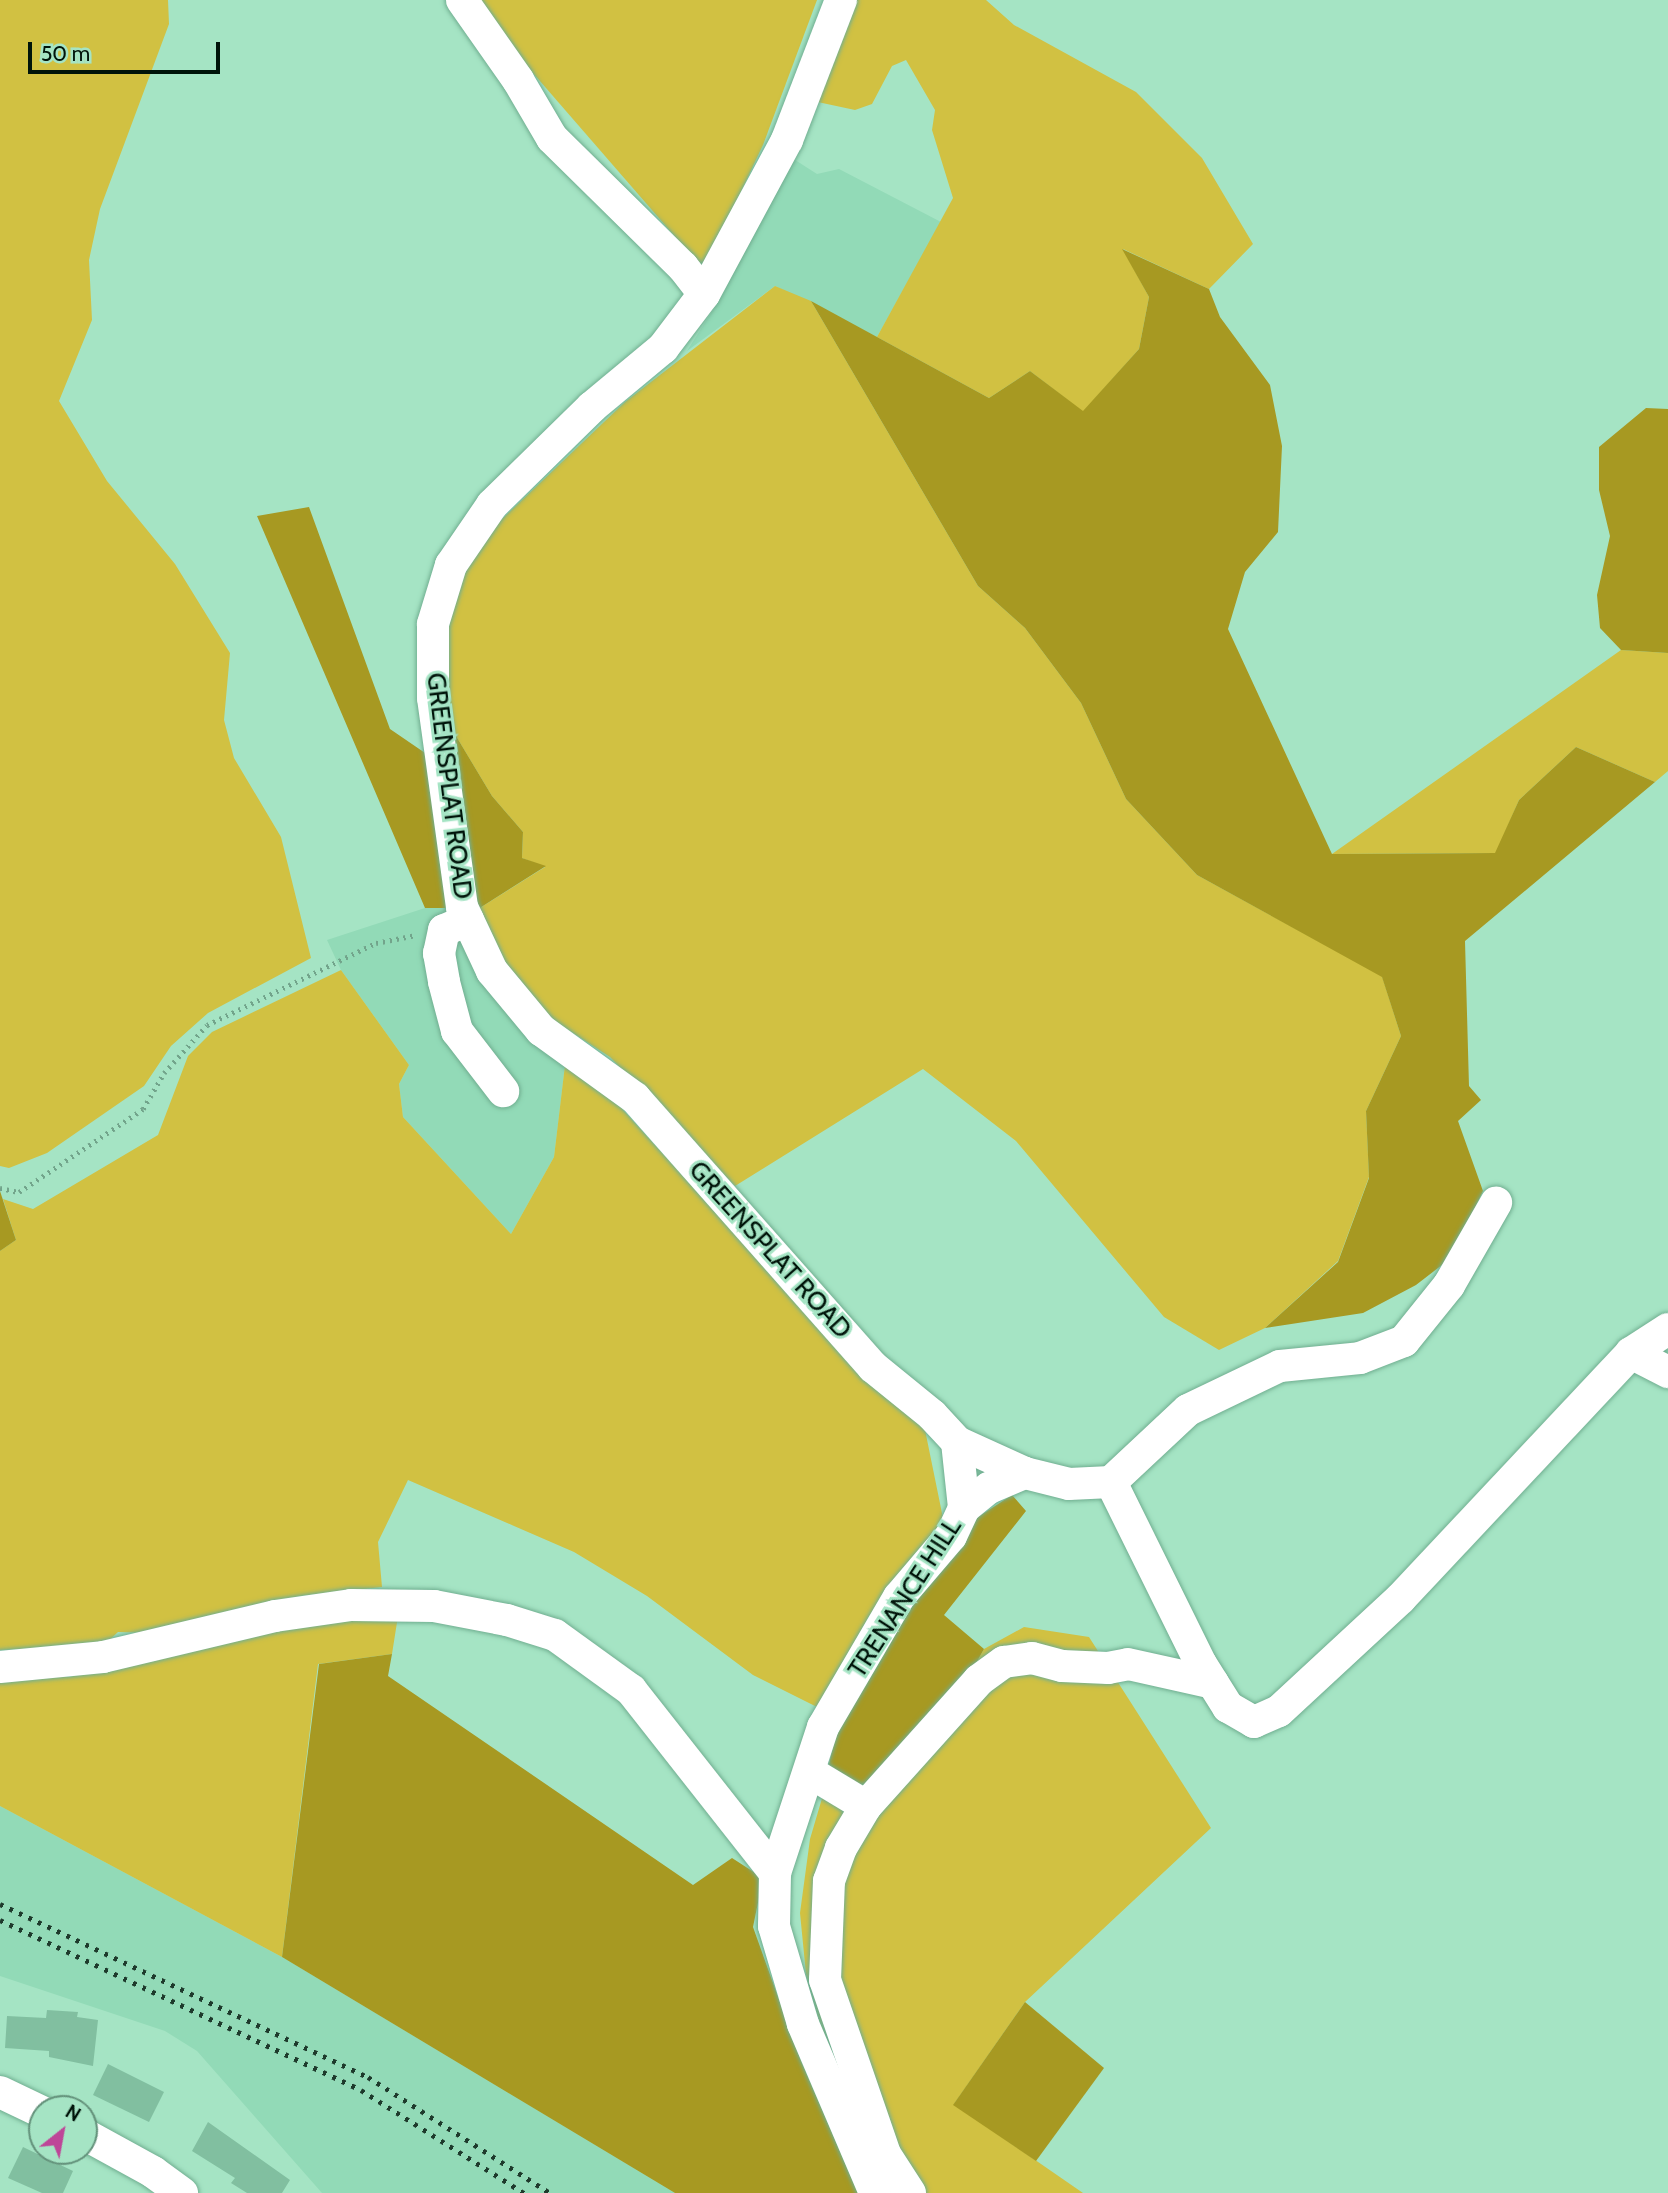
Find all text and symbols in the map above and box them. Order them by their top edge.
scale bar [32,28,224,72]
text: 50 m [41,41,90,66]
street label: GREENSPLAT ROAD [420,671,478,901]
street label: GREENSPLAT ROAD [682,1155,858,1345]
street label: TRENANCE HILL [842,1512,968,1684]
north arrow [28,2095,98,2165]
text: N [61,2100,85,2127]

